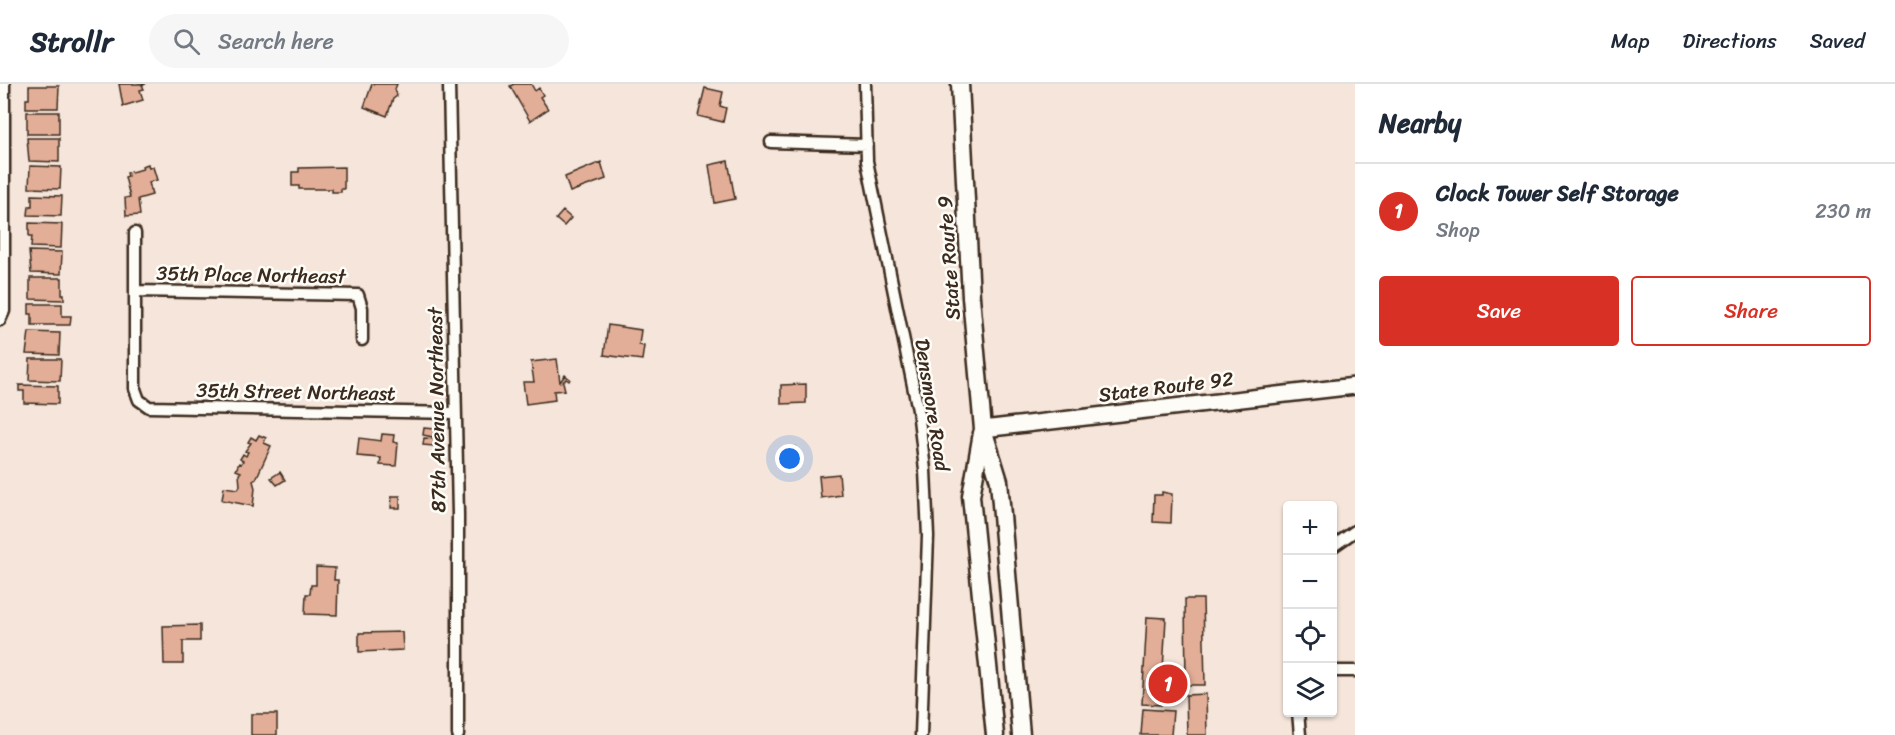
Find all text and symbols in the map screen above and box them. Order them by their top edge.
search box [149,14,569,68]
text: Strollr [30,17,113,66]
text: Search here [218,22,334,61]
text: Map [1611,22,1649,60]
text: Directions [1682,22,1777,60]
text: Saved [1810,22,1865,60]
icon: search [170,25,203,58]
text: Nearby [1379,100,1461,146]
text: Clock Tower Self Storage [1436,174,1679,213]
text: 1 [1394,194,1403,229]
text: 230 m [1815,194,1871,229]
street label: State Route 9 [927,195,971,321]
text: Shop [1436,213,1480,248]
street label: 35th Place Northeast [156,256,347,294]
button: Save [1379,276,1619,346]
button: Share [1631,276,1871,346]
street label: 87th Avenue Northeast [418,306,456,513]
street label: Densmore Road [904,336,960,475]
street label: State Route 92 [1097,361,1236,413]
street label: 35th Street Northeast [196,373,396,411]
your location [775,444,804,473]
map controls [1283,501,1337,717]
button: + [1283,501,1337,555]
button: − [1283,555,1337,609]
button: locate [1283,609,1337,663]
pin: 1 [1148,662,1188,706]
button: layers [1283,663,1337,717]

